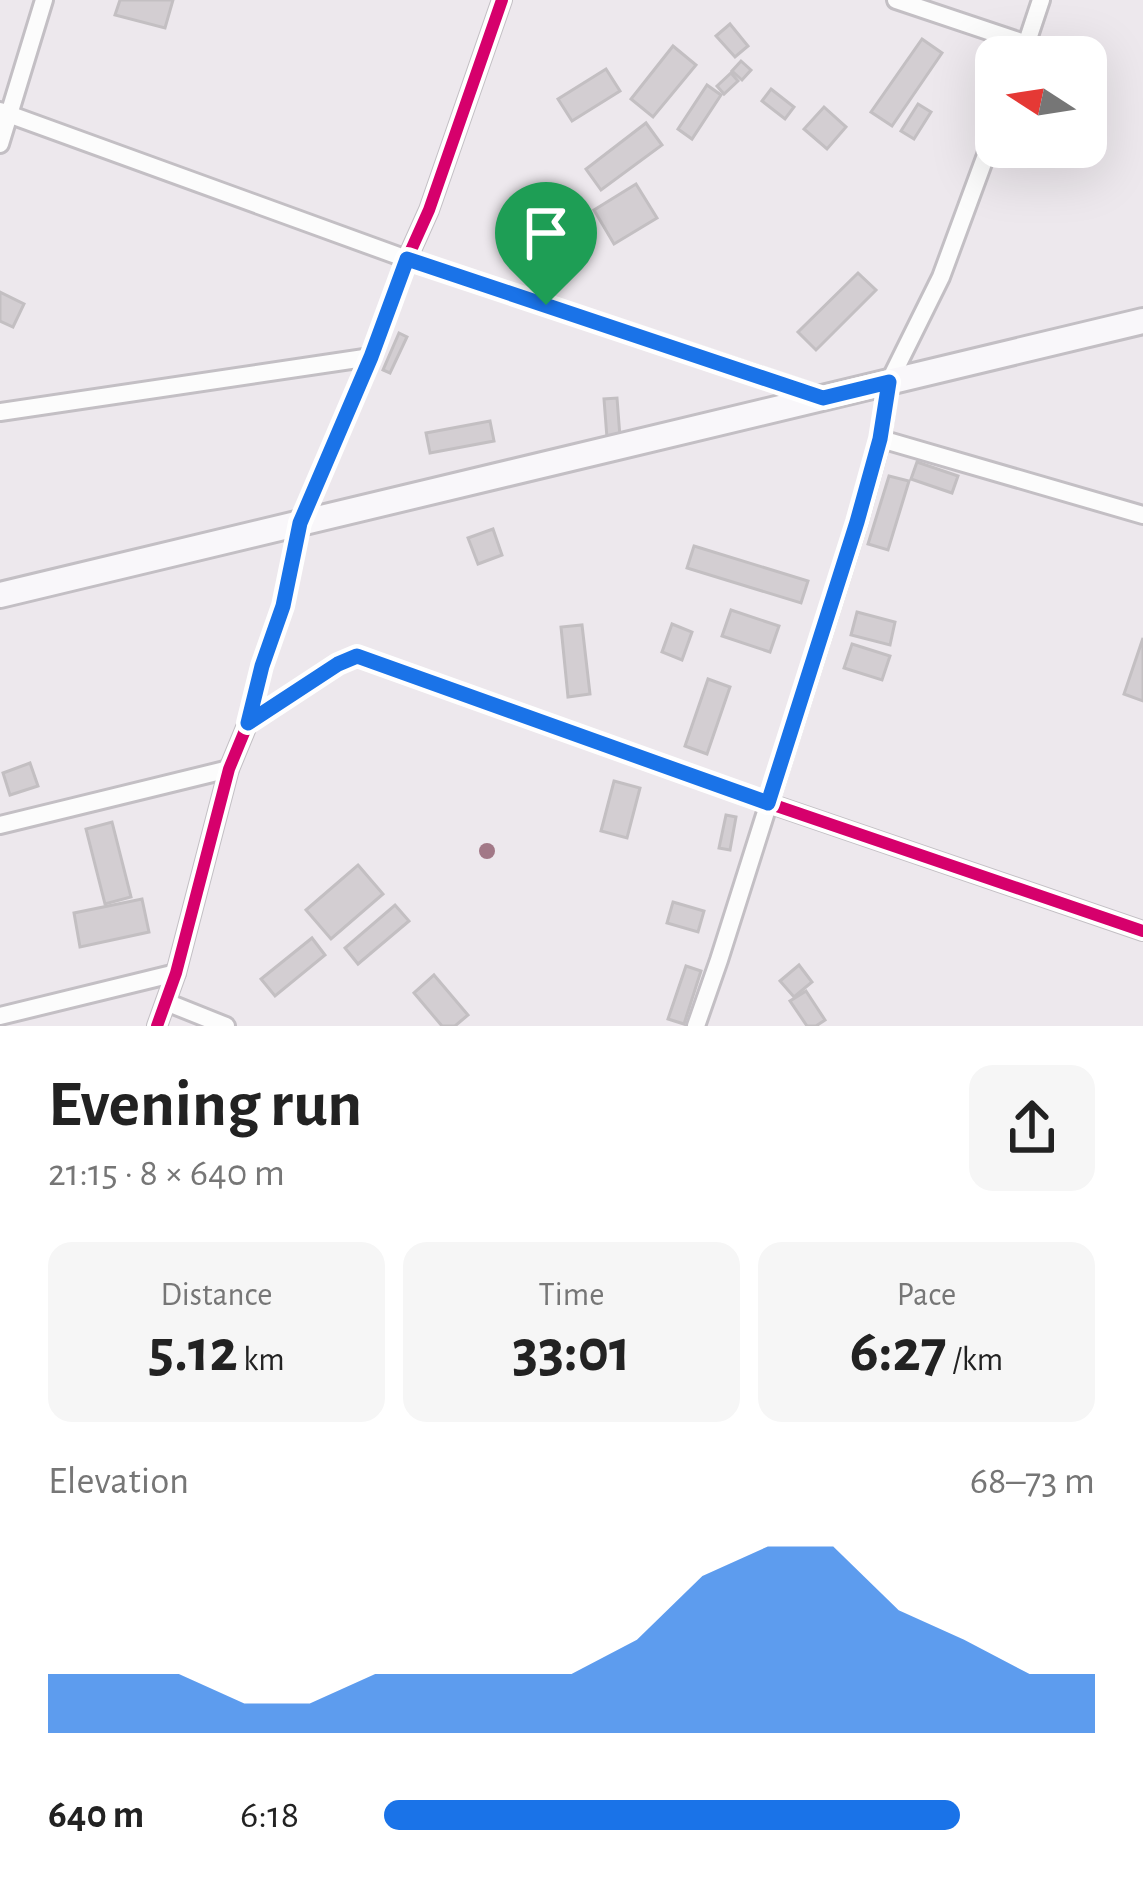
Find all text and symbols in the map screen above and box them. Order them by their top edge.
north arrow [975,36,1107,168]
map controls [975,36,1107,168]
pin [495,182,597,305]
icon: arrive [513,200,579,266]
button: share [969,1065,1095,1191]
text: Evening run [48,1072,362,1138]
text: 21:15 · 8 × 640 m [48,1154,285,1193]
text: Distance [161,1279,272,1312]
text: Time [539,1279,604,1312]
text: Pace [897,1279,956,1312]
text: 5.12 [148,1322,238,1382]
text: 33:01 [512,1322,631,1382]
text: 6:27 [850,1322,947,1382]
text: km [238,1344,285,1377]
text: /km [947,1344,1003,1377]
text: Elevation [48,1462,189,1501]
text: 68–73 m [970,1462,1095,1501]
text: 640 m [48,1796,144,1835]
text: 6:18 [240,1796,299,1835]

